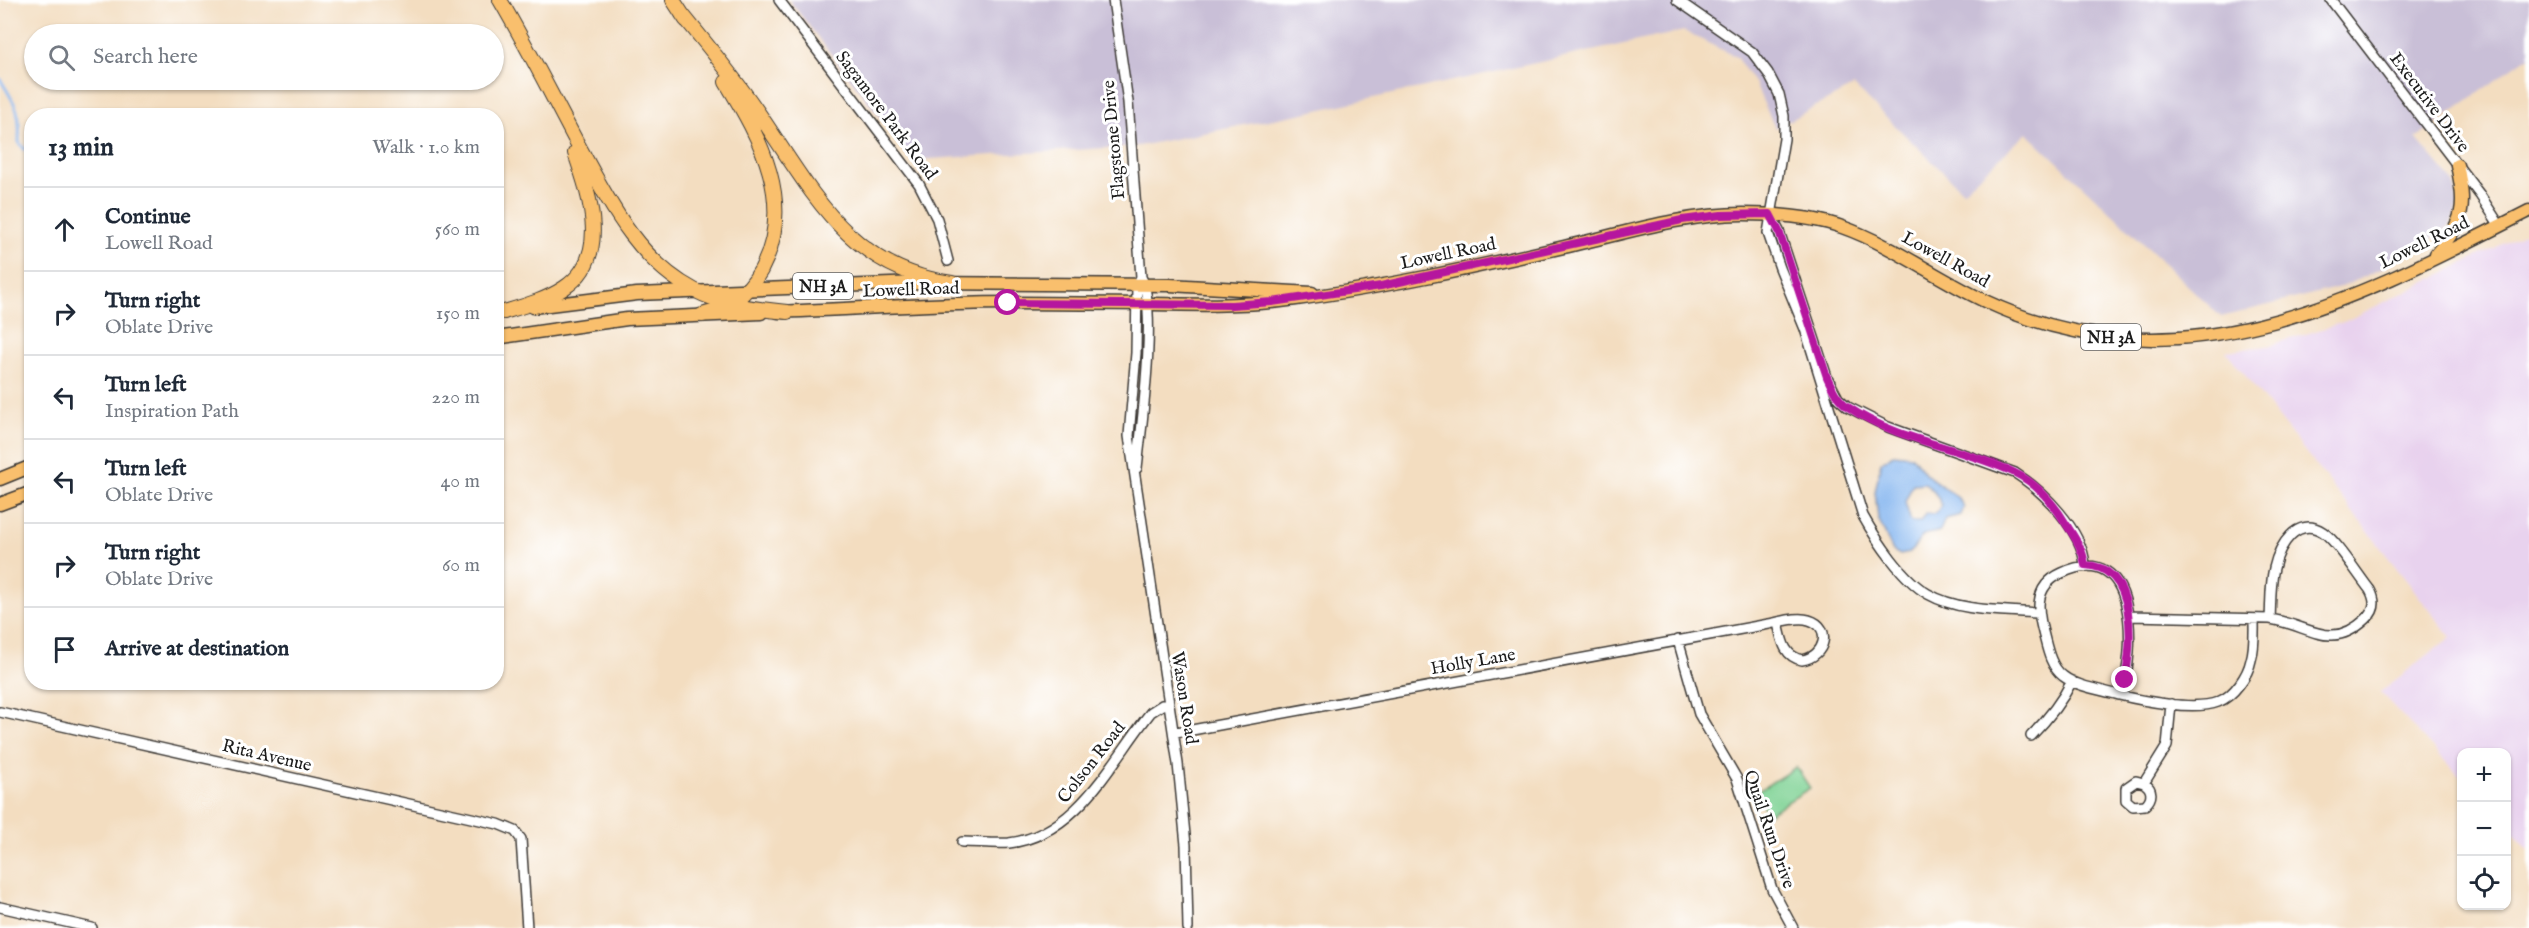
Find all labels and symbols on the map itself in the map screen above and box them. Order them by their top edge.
street label: Sagamore Park Road [830,47,942,185]
street label: Executive Drive [2384,48,2474,157]
street label: Flagstone Drive [1098,79,1131,200]
street label: Lowell Road [2376,212,2474,275]
street label: Lowell Road [1897,227,1994,294]
street label: Lowell Road [1398,233,1499,276]
road number: NH 3A [793,273,853,299]
street label: Lowell Road [862,277,960,304]
route start [994,289,1020,315]
road number: NH 3A [2081,324,2141,350]
street label: Holly Lane [1429,644,1517,681]
street label: Wason Road [1165,650,1202,747]
route end [2111,666,2137,692]
street label: Colson Road [1053,717,1132,808]
street label: Rita Avenue [220,735,314,778]
street label: Quail Run Drive [1738,767,1800,892]

